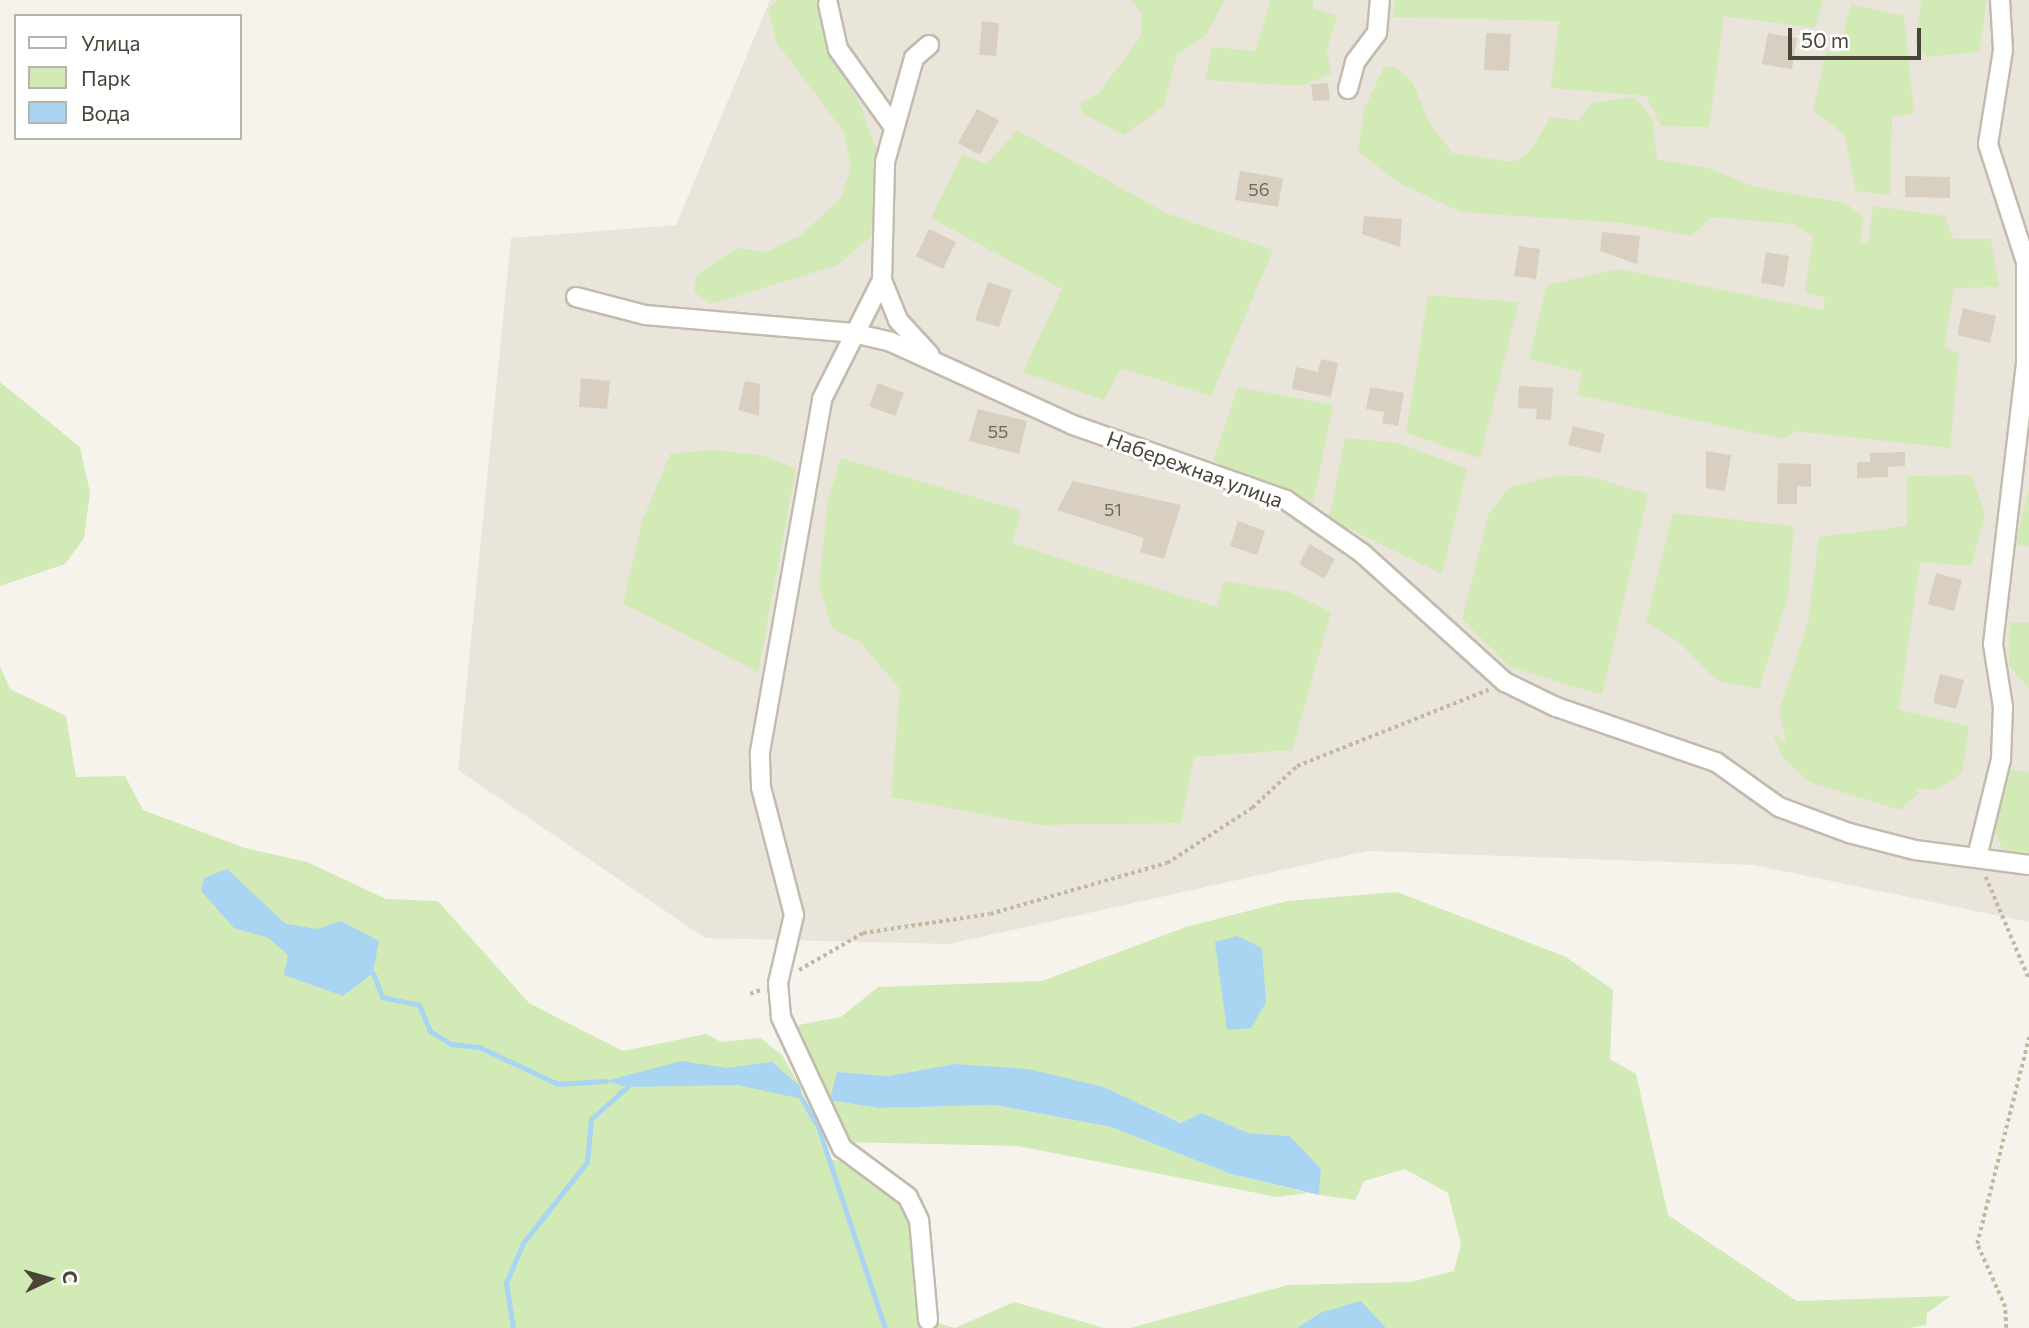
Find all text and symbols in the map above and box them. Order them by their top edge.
legend [14,14,242,140]
scale bar [1791,14,1924,58]
text: 50 m [1801,27,1849,52]
text: Улица [81,30,140,55]
text: Парк [81,65,131,90]
text: Вода [81,100,130,125]
house number: 56 [1248,178,1270,200]
house number: 55 [988,420,1008,442]
street label: Набережная улица [1103,425,1287,513]
house number: 51 [1104,498,1122,520]
north arrow [14,1244,84,1314]
text: С [58,1270,82,1285]

